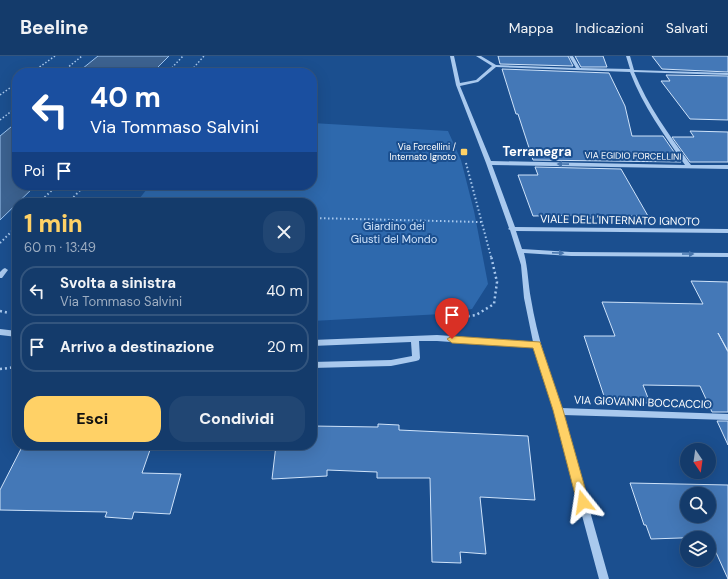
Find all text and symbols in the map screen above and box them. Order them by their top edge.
text: Beeline [20,15,88,40]
text: Mappa [509,19,553,37]
text: Indicazioni [575,19,644,37]
text: Salvati [666,19,708,37]
text: 40 m [90,79,161,116]
icon: left [24,84,76,136]
text: Via Tommaso Salvini [90,115,259,139]
place label: Via Forcellini / Internato Ignoto [390,141,456,163]
district label: Terranegra [502,143,572,160]
marker: Via Forcellini / Internato Ignoto [459,147,469,157]
street label: VIA EGIDIO FORCELLINI [585,149,681,163]
icon: arrive [53,160,75,182]
text: Poi [24,161,45,181]
one-way arrow [556,161,569,167]
text: 1 min [24,208,83,239]
button: close [263,211,305,253]
street label: VIALE DELL'INTERNATO IGNOTO [540,212,700,228]
park label: Giardino dei Giusti del Mondo [351,219,437,246]
text: 60 m · 13:49 [24,239,96,256]
one-way arrow [552,250,565,256]
one-way arrow [682,251,694,258]
text: Svolta a sinistra [60,273,176,293]
icon: left [26,280,48,302]
text: 40 m [266,281,303,301]
text: Via Tommaso Salvini [60,293,182,310]
pin [435,298,469,339]
icon: arrive [441,304,463,326]
icon: arrive [26,336,48,358]
text: Arrivo a destinazione [60,337,214,357]
text: 20 m [267,337,303,357]
street label: VIA GIOVANNI BOCCACCIO [574,393,712,411]
button: Esci [24,396,161,442]
button: Condividi [169,396,305,442]
north arrow [680,443,716,479]
map controls [680,443,716,567]
position arrow [562,481,604,523]
button: search [680,487,716,523]
button: layers [680,531,716,567]

